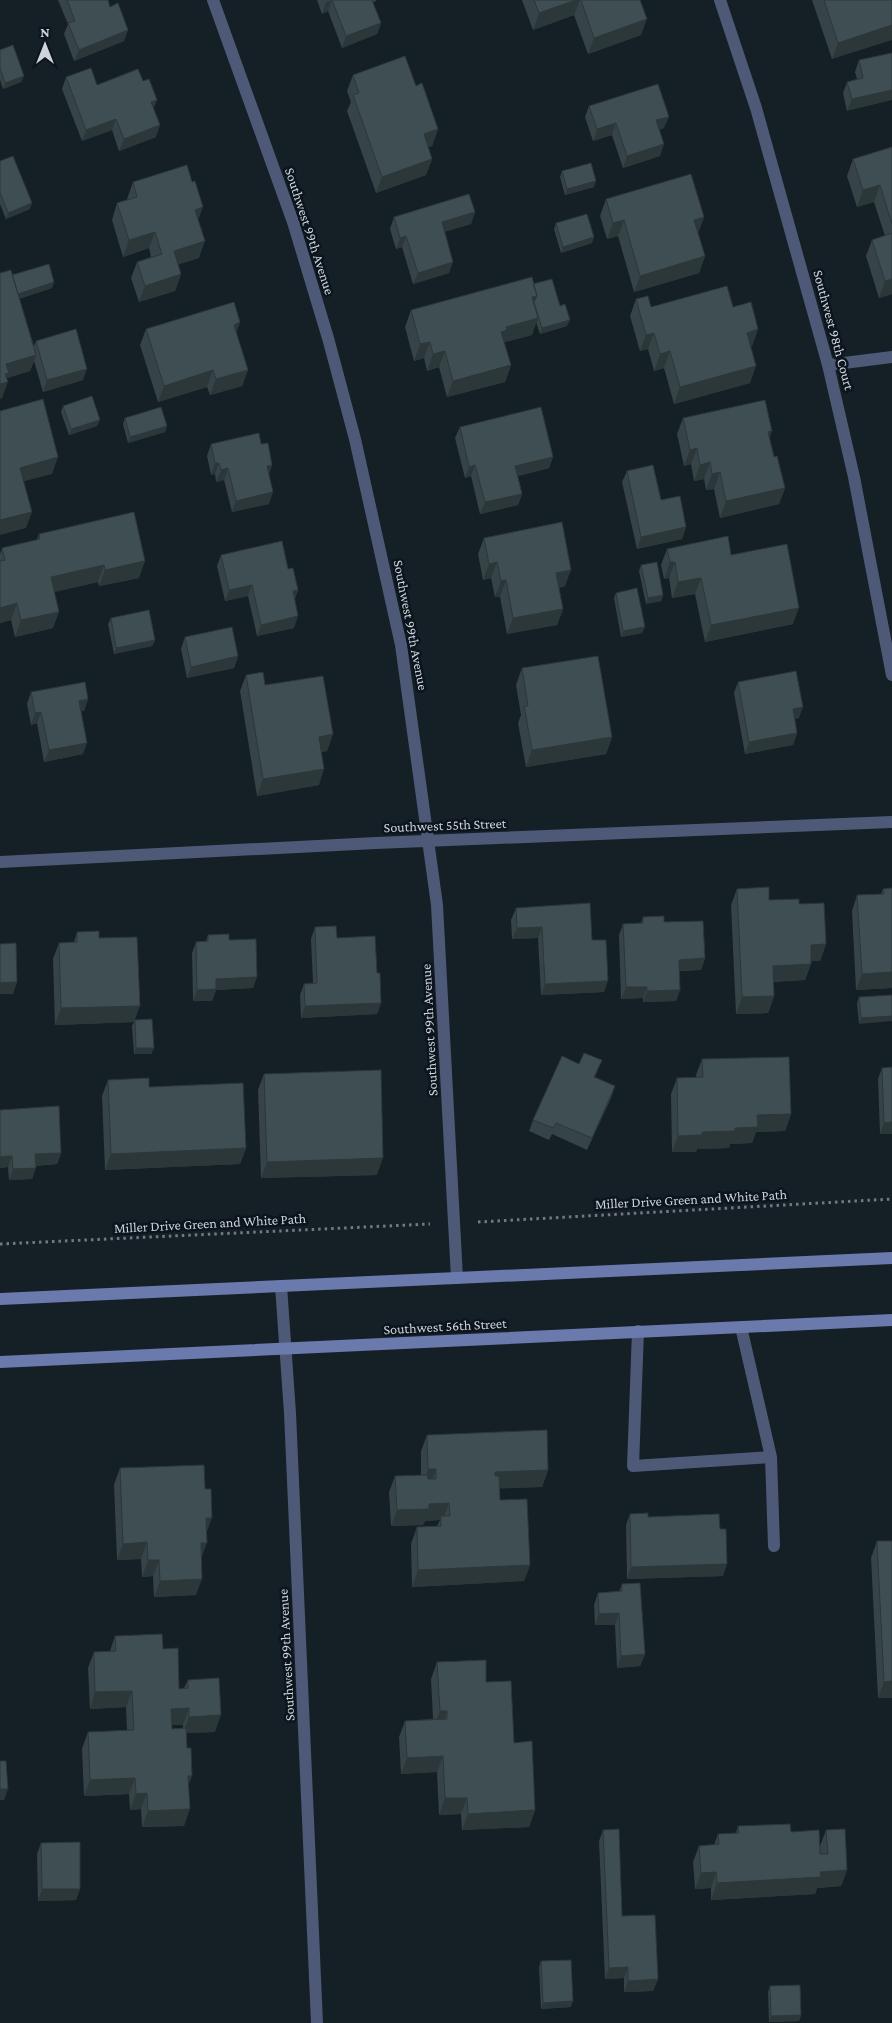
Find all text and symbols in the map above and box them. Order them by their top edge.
north arrow [20,20,70,70]
text: N [40,24,50,40]
street label: Southwest 99th Avenue [282,166,338,296]
street label: Southwest 98th Court [810,268,858,392]
street label: Southwest 99th Avenue [391,559,431,691]
street label: Southwest 55th Street [383,815,507,835]
street label: Southwest 99th Avenue [418,963,440,1097]
street label: Miller Drive Green and White Path [595,1186,788,1212]
street label: Miller Drive Green and White Path [114,1210,307,1236]
street label: Southwest 56th Street [383,1315,507,1337]
street label: Southwest 99th Avenue [275,1588,297,1722]

